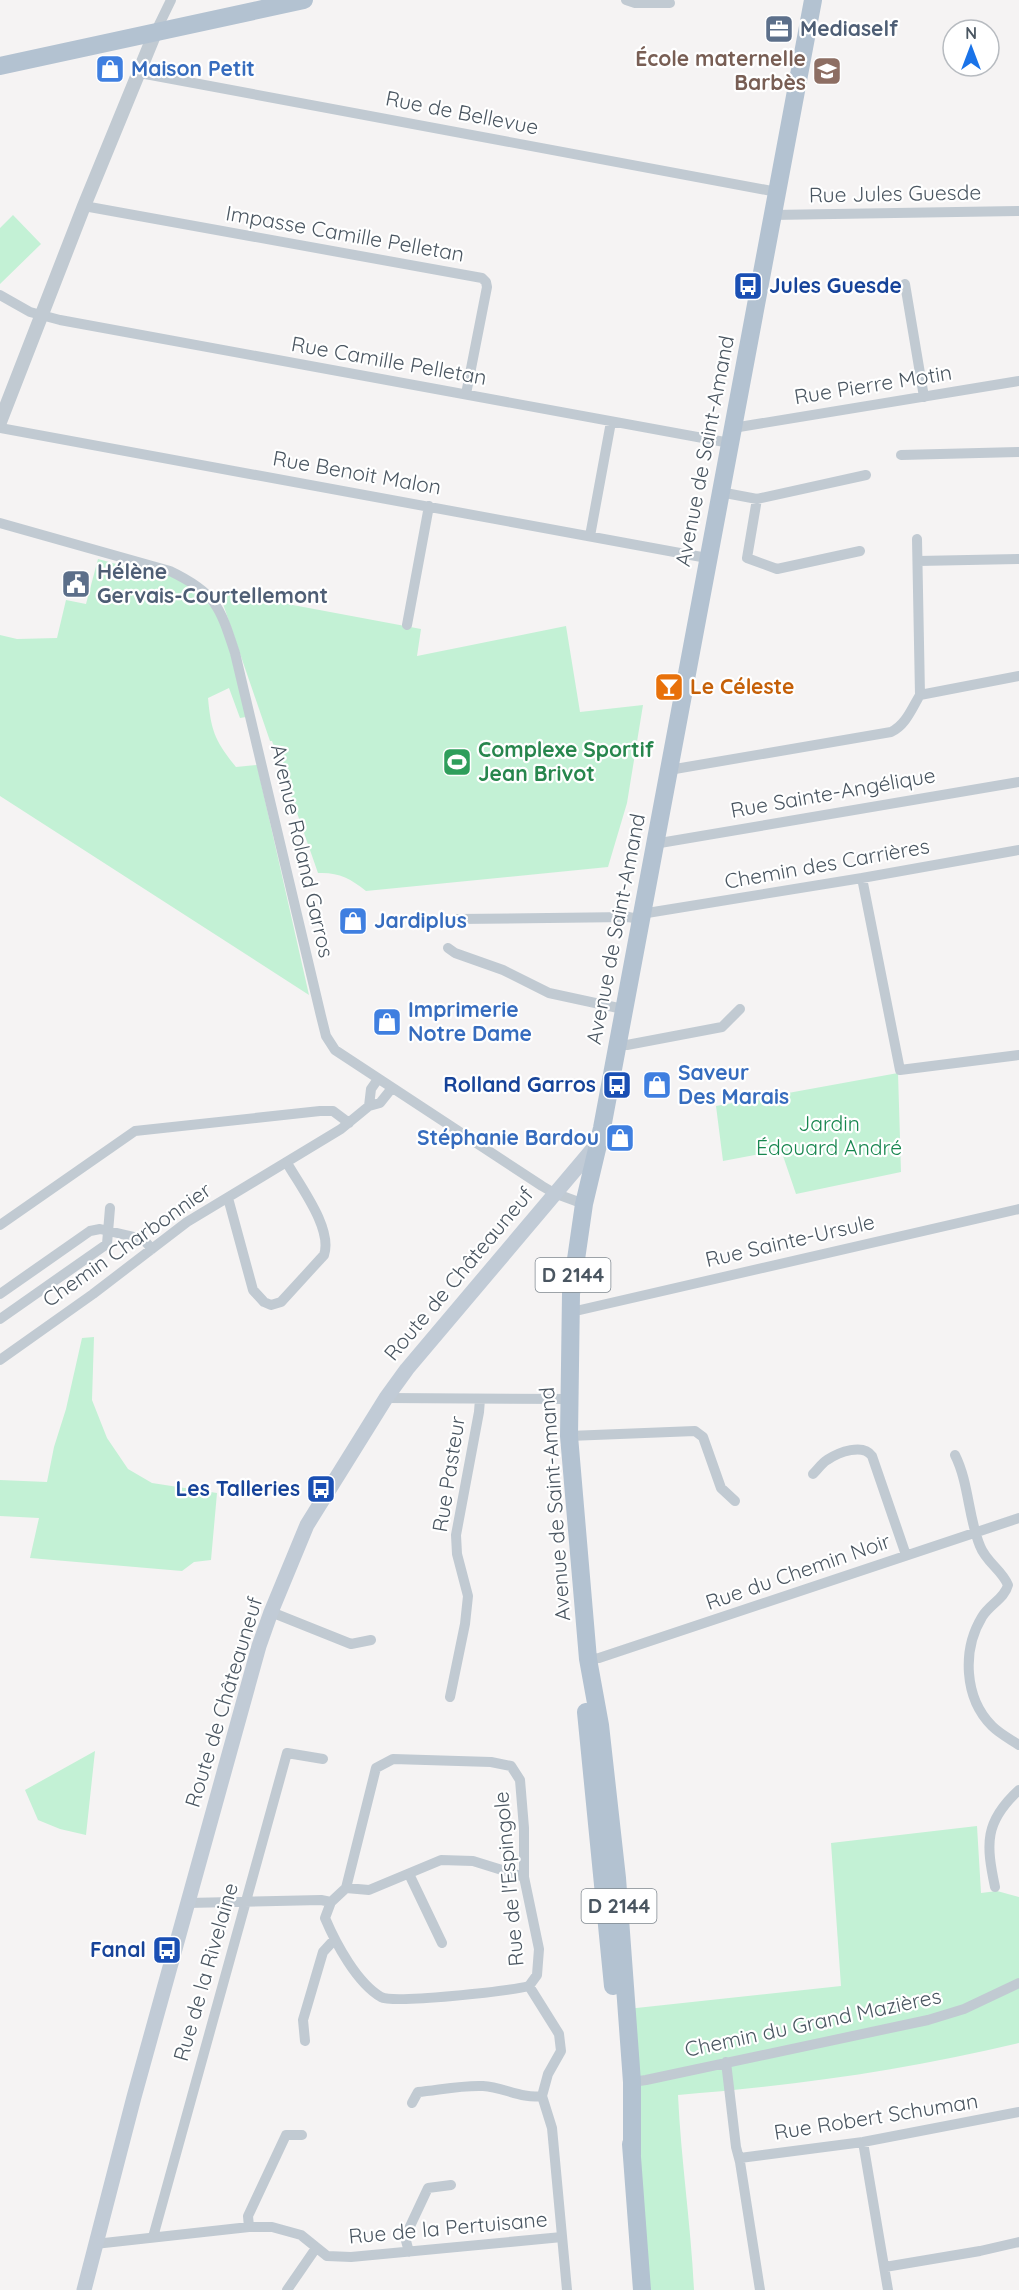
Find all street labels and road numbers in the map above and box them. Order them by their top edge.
street label: Rue de Bellevue [383,84,541,140]
street label: Rue Jules Guesde [809,178,981,208]
street label: Impasse Camille Pelletan [224,199,466,267]
street label: Rue Camille Pelletan [289,330,489,390]
street label: Avenue de Saint-Amand [669,333,739,568]
street label: Rue Pierre Motin [792,359,954,409]
street label: Rue Benoit Malon [271,444,443,500]
street label: Avenue Roland Garros [266,742,340,960]
street label: Rue Sainte-Angélique [728,761,937,823]
street label: Avenue de Saint-Amand [580,811,650,1046]
street label: Chemin des Carrières [722,832,931,894]
street label: Chemin Charbonnier [37,1176,216,1312]
street label: Route de Châteauneuf [378,1181,539,1366]
street label: Rue Sainte-Ursule [703,1208,877,1272]
road number: D 2144 [536,1258,610,1292]
street label: Avenue de Saint-Amand [533,1386,575,1622]
street label: Rue Pasteur [426,1414,470,1534]
street label: Rue du Chemin Noir [702,1527,893,1615]
street label: Route de Châteauneuf [179,1593,268,1810]
street label: Rue de l'Espingole [487,1790,529,1968]
street label: Rue de la Rivelaine [167,1879,243,2064]
road number: D 2144 [582,1889,656,1923]
street label: Chemin du Grand Mazières [682,1982,943,2062]
street label: Rue Robert Schuman [772,2087,980,2145]
street label: Rue de la Pertuisane [347,2205,548,2249]

